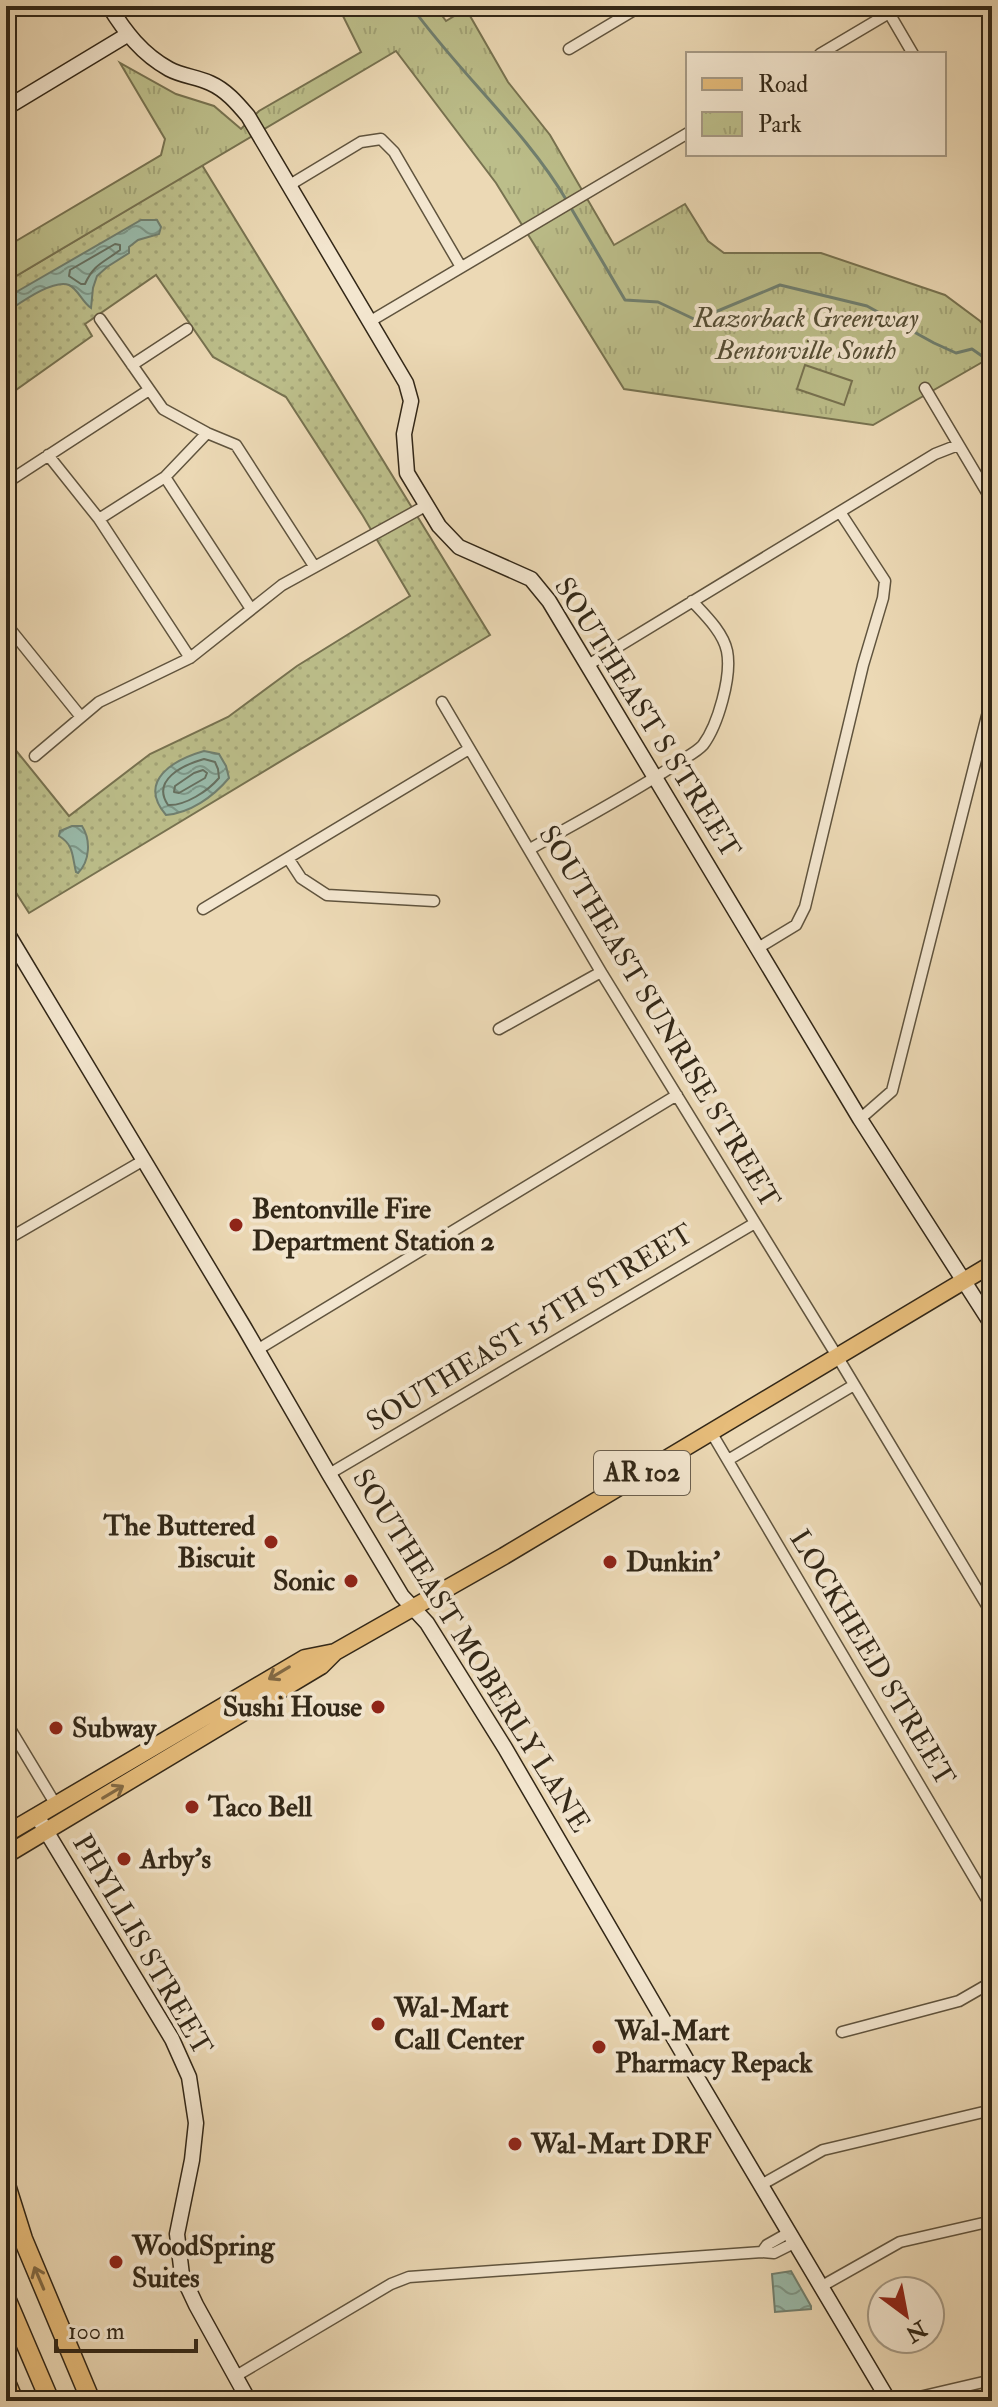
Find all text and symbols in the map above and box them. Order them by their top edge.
legend [686,52,946,156]
text: Road [758,69,808,100]
text: Park [758,109,802,140]
park label: Razorback Greenway Bentonville South [692,301,919,368]
street label: SOUTHEAST S STREET [546,571,748,865]
street label: SOUTHEAST SUNRISE STREET [531,819,787,1215]
place label: Bentonville Fire Department Station 2 [252,1192,495,1259]
marker: Bentonville Fire Department Station 2 [227,1216,245,1234]
street label: SOUTHEAST 15TH STREET [360,1216,700,1440]
road number: AR 102 [594,1451,690,1495]
street label: SOUTHEAST MOBERLY LANE [344,1463,598,1839]
place label: The Buttered Biscuit [102,1509,255,1576]
street label: LOCKHEED STREET [782,1524,962,1793]
marker: The Buttered Biscuit [262,1533,280,1551]
place label: Dunkin' [626,1545,720,1580]
marker: Dunkin' [601,1553,619,1571]
place label: Sonic [273,1564,336,1599]
marker: Sonic [342,1572,360,1590]
one-way arrow [268,1665,291,1681]
place label: Sushi House [223,1690,362,1725]
marker: Sushi House [369,1698,387,1716]
place label: Subway [72,1711,158,1746]
marker: Subway [47,1719,65,1737]
one-way arrow [101,1784,124,1800]
place label: Taco Bell [207,1790,313,1825]
marker: Taco Bell [183,1798,201,1816]
street label: PHYLLIS STREET [64,1828,220,2062]
place label: Arby's [139,1842,211,1877]
marker: Arby's [115,1850,133,1868]
place label: Wal-Mart Call Center [393,1991,524,2058]
place label: Wal-Mart Pharmacy Repack [614,2014,813,2081]
marker: Wal-Mart Call Center [369,2015,387,2033]
marker: Wal-Mart Pharmacy Repack [590,2038,608,2056]
place label: Wal-Mart DRF [530,2127,712,2162]
marker: Wal-Mart DRF [506,2135,524,2153]
place label: WoodSpring Suites [131,2229,276,2296]
marker: WoodSpring Suites [107,2253,125,2271]
one-way arrow [31,2266,46,2290]
north arrow [866,2275,946,2355]
scale bar [56,2303,196,2353]
text: N [900,2313,933,2348]
text: 100 m [68,2316,125,2347]

